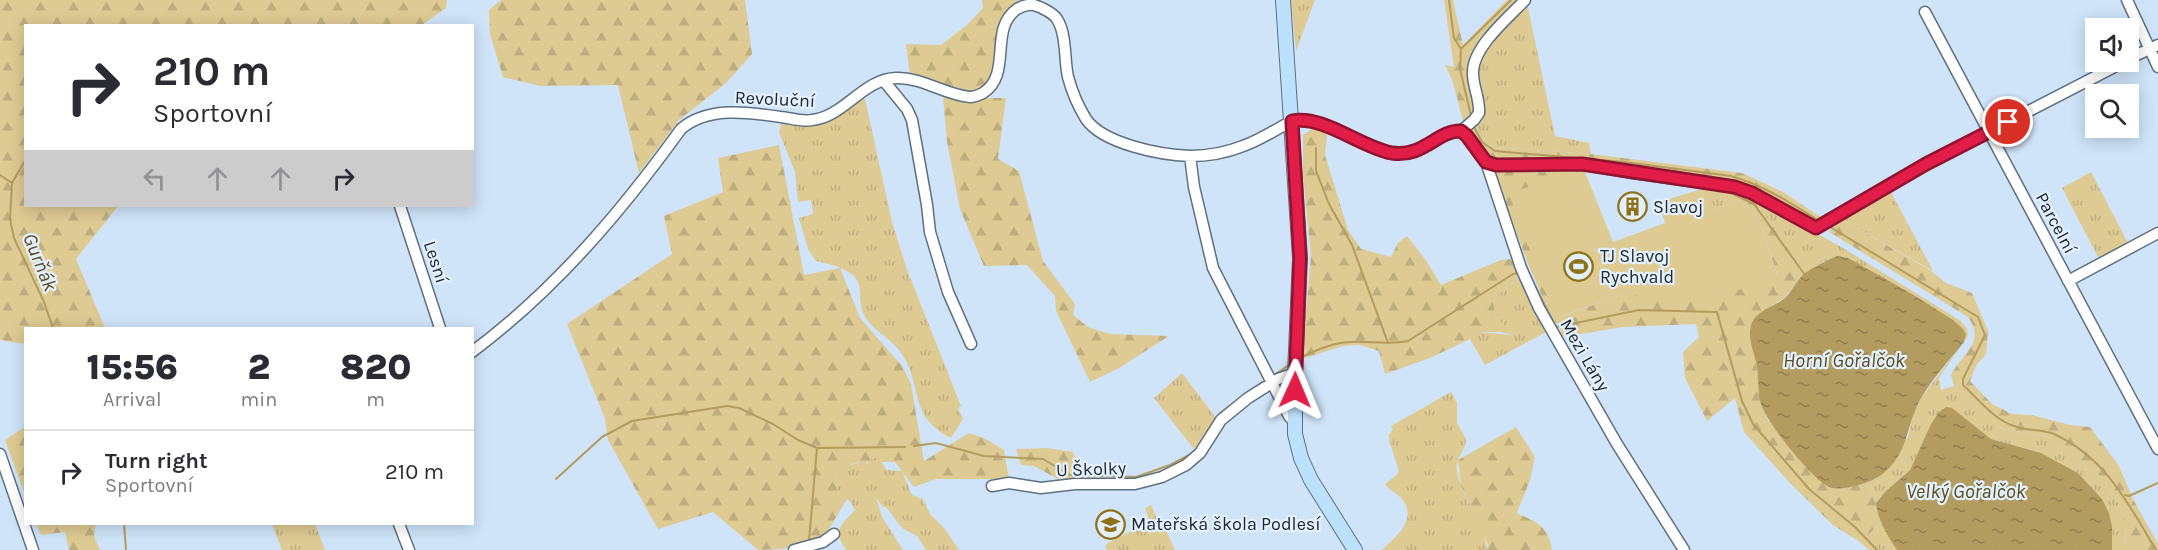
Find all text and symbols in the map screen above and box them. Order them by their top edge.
map controls [2085,18,2139,138]
button: sound [2085,18,2139,72]
text: 210 m [153,46,270,96]
icon: right [54,48,132,126]
button: search [2085,84,2139,138]
street label: Revoluční [734,86,816,112]
pin [1982,96,2033,147]
text: Sportovní [153,97,272,129]
icon: arrive [1991,105,2024,138]
icon: left [138,162,171,195]
icon: ahead [201,162,234,195]
icon: ahead [264,162,297,195]
icon: right [327,162,360,195]
street label: Parcelní [2031,189,2082,258]
building icon: Slavoj [1616,191,1648,223]
place label: Slavoj [1653,196,1703,218]
water label: Gurňák [18,230,62,295]
street label: Lesní [419,238,453,287]
place label: TJ Slavoj Rychvald [1600,245,1674,288]
sports icon: TJ Slavoj Rychvald [1563,250,1595,282]
street label: Mezi Lány [1555,315,1615,396]
text: 15:56 [87,346,178,388]
text: 2 [248,346,270,388]
text: 820 [340,346,411,388]
water label: Horní Gořalčok [1783,349,1906,372]
position arrow [1263,358,1327,422]
text: Arrival [103,388,162,411]
text: min [241,388,277,411]
text: m [366,388,385,411]
text: Turn right [105,448,208,474]
icon: right [54,456,87,489]
street label: U Školky [1056,457,1127,481]
text: 210 m [385,459,444,485]
text: Sportovní [105,474,193,497]
water label: Velký Gořalčok [1906,480,2027,503]
school or university icon: Mateřská škola Podlesí [1094,508,1126,540]
place label: Mateřská škola Podlesí [1131,513,1321,535]

